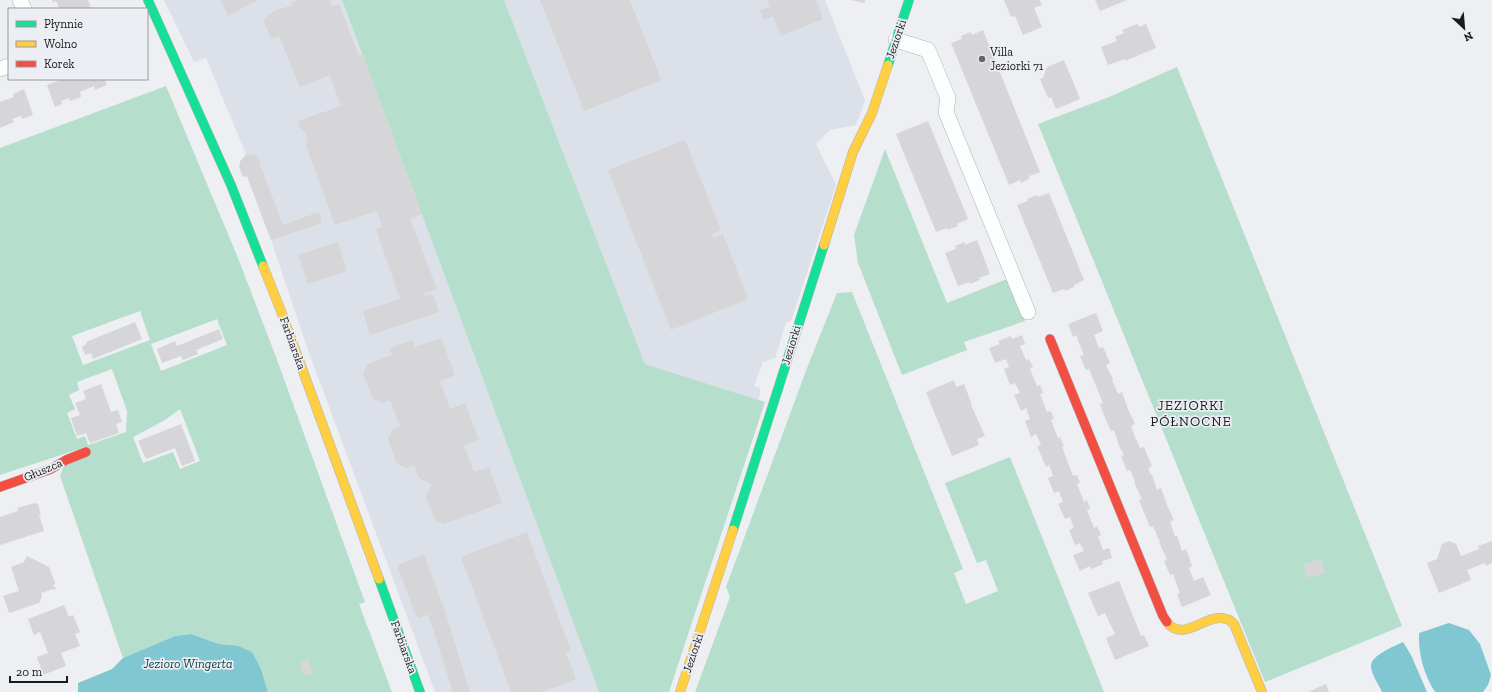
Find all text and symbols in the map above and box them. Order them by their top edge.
legend [8,8,148,80]
north arrow [1444,8,1484,48]
text: Płynnie [44,17,83,31]
street label: Jeziorki [883,17,909,60]
text: N [1461,29,1475,44]
text: Wolno [44,37,77,51]
place label: Villa Jeziorki 71 [989,45,1044,73]
marker: Villa Jeziorki 71 [977,54,987,64]
text: Korek [44,57,75,71]
street label: Farbiarska [277,315,309,372]
street label: Jeziorki [778,323,804,366]
district label: JEZIORKI PÓŁNOCNE [1150,397,1232,430]
street label: Głuszca [22,456,65,484]
street label: Farbiarska [388,619,420,676]
street label: Jeziorki [680,631,706,674]
water label: Jezioro Wingerta [142,656,233,671]
scale bar [10,658,67,684]
text: 20 m [16,665,43,679]

